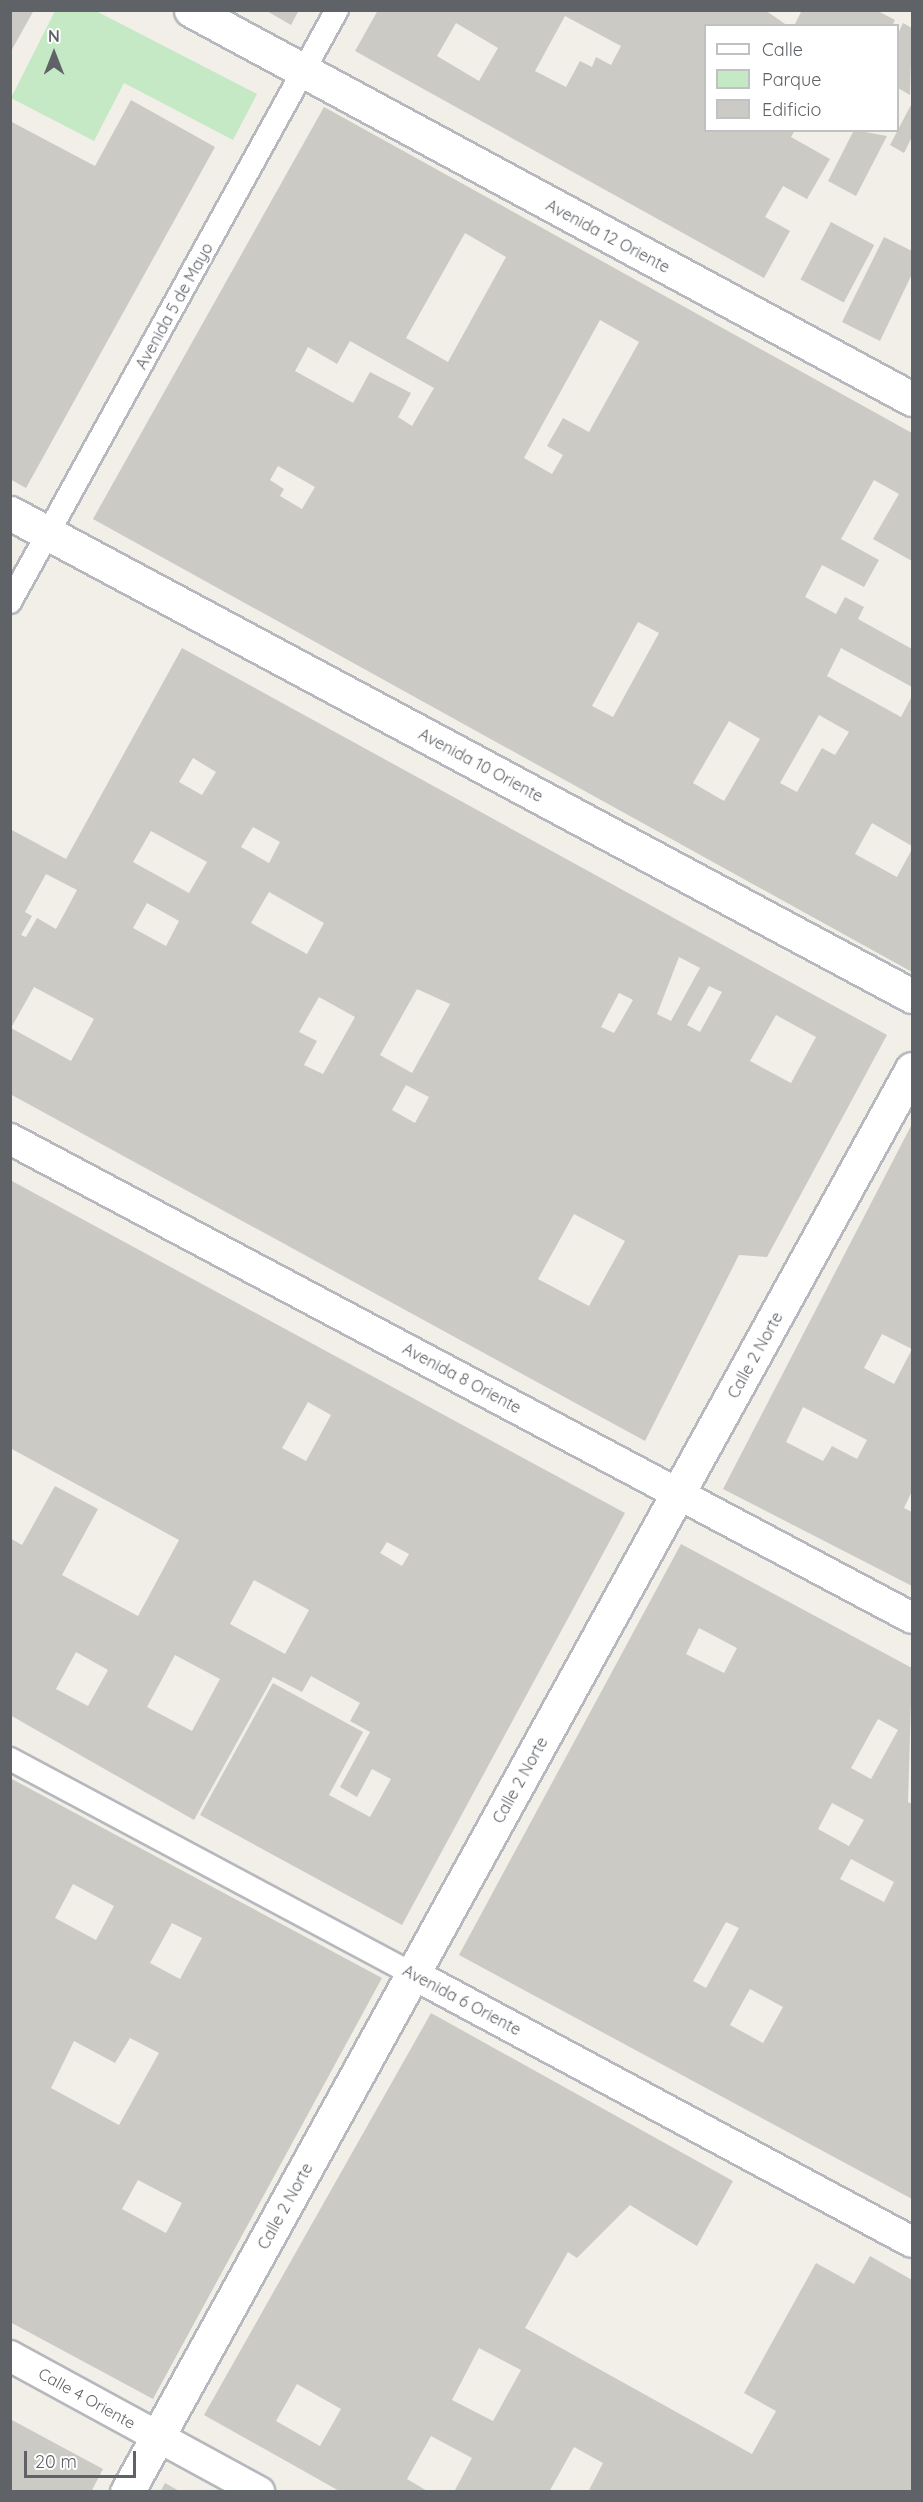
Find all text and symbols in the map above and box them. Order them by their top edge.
north arrow [24,24,84,84]
legend [704,24,899,132]
text: N [48,26,60,46]
text: Calle [762,38,803,61]
text: Parque [762,68,821,91]
text: Edificio [762,98,821,121]
street label: Avenida 12 Oriente [543,195,673,277]
street label: Avenida 5 de Mayo [131,239,217,373]
street label: Avenida 10 Oriente [416,724,546,806]
street label: Calle 2 Norte [723,1308,787,1402]
street label: Avenida 8 Oriente [400,1339,524,1417]
street label: Calle 2 Norte [488,1733,552,1827]
street label: Avenida 6 Oriente [400,1961,524,2039]
street label: Calle 2 Norte [253,2159,317,2253]
street label: Calle 4 Oriente [35,2363,139,2433]
scale bar [27,2439,140,2477]
text: 20 m [35,2450,77,2473]

